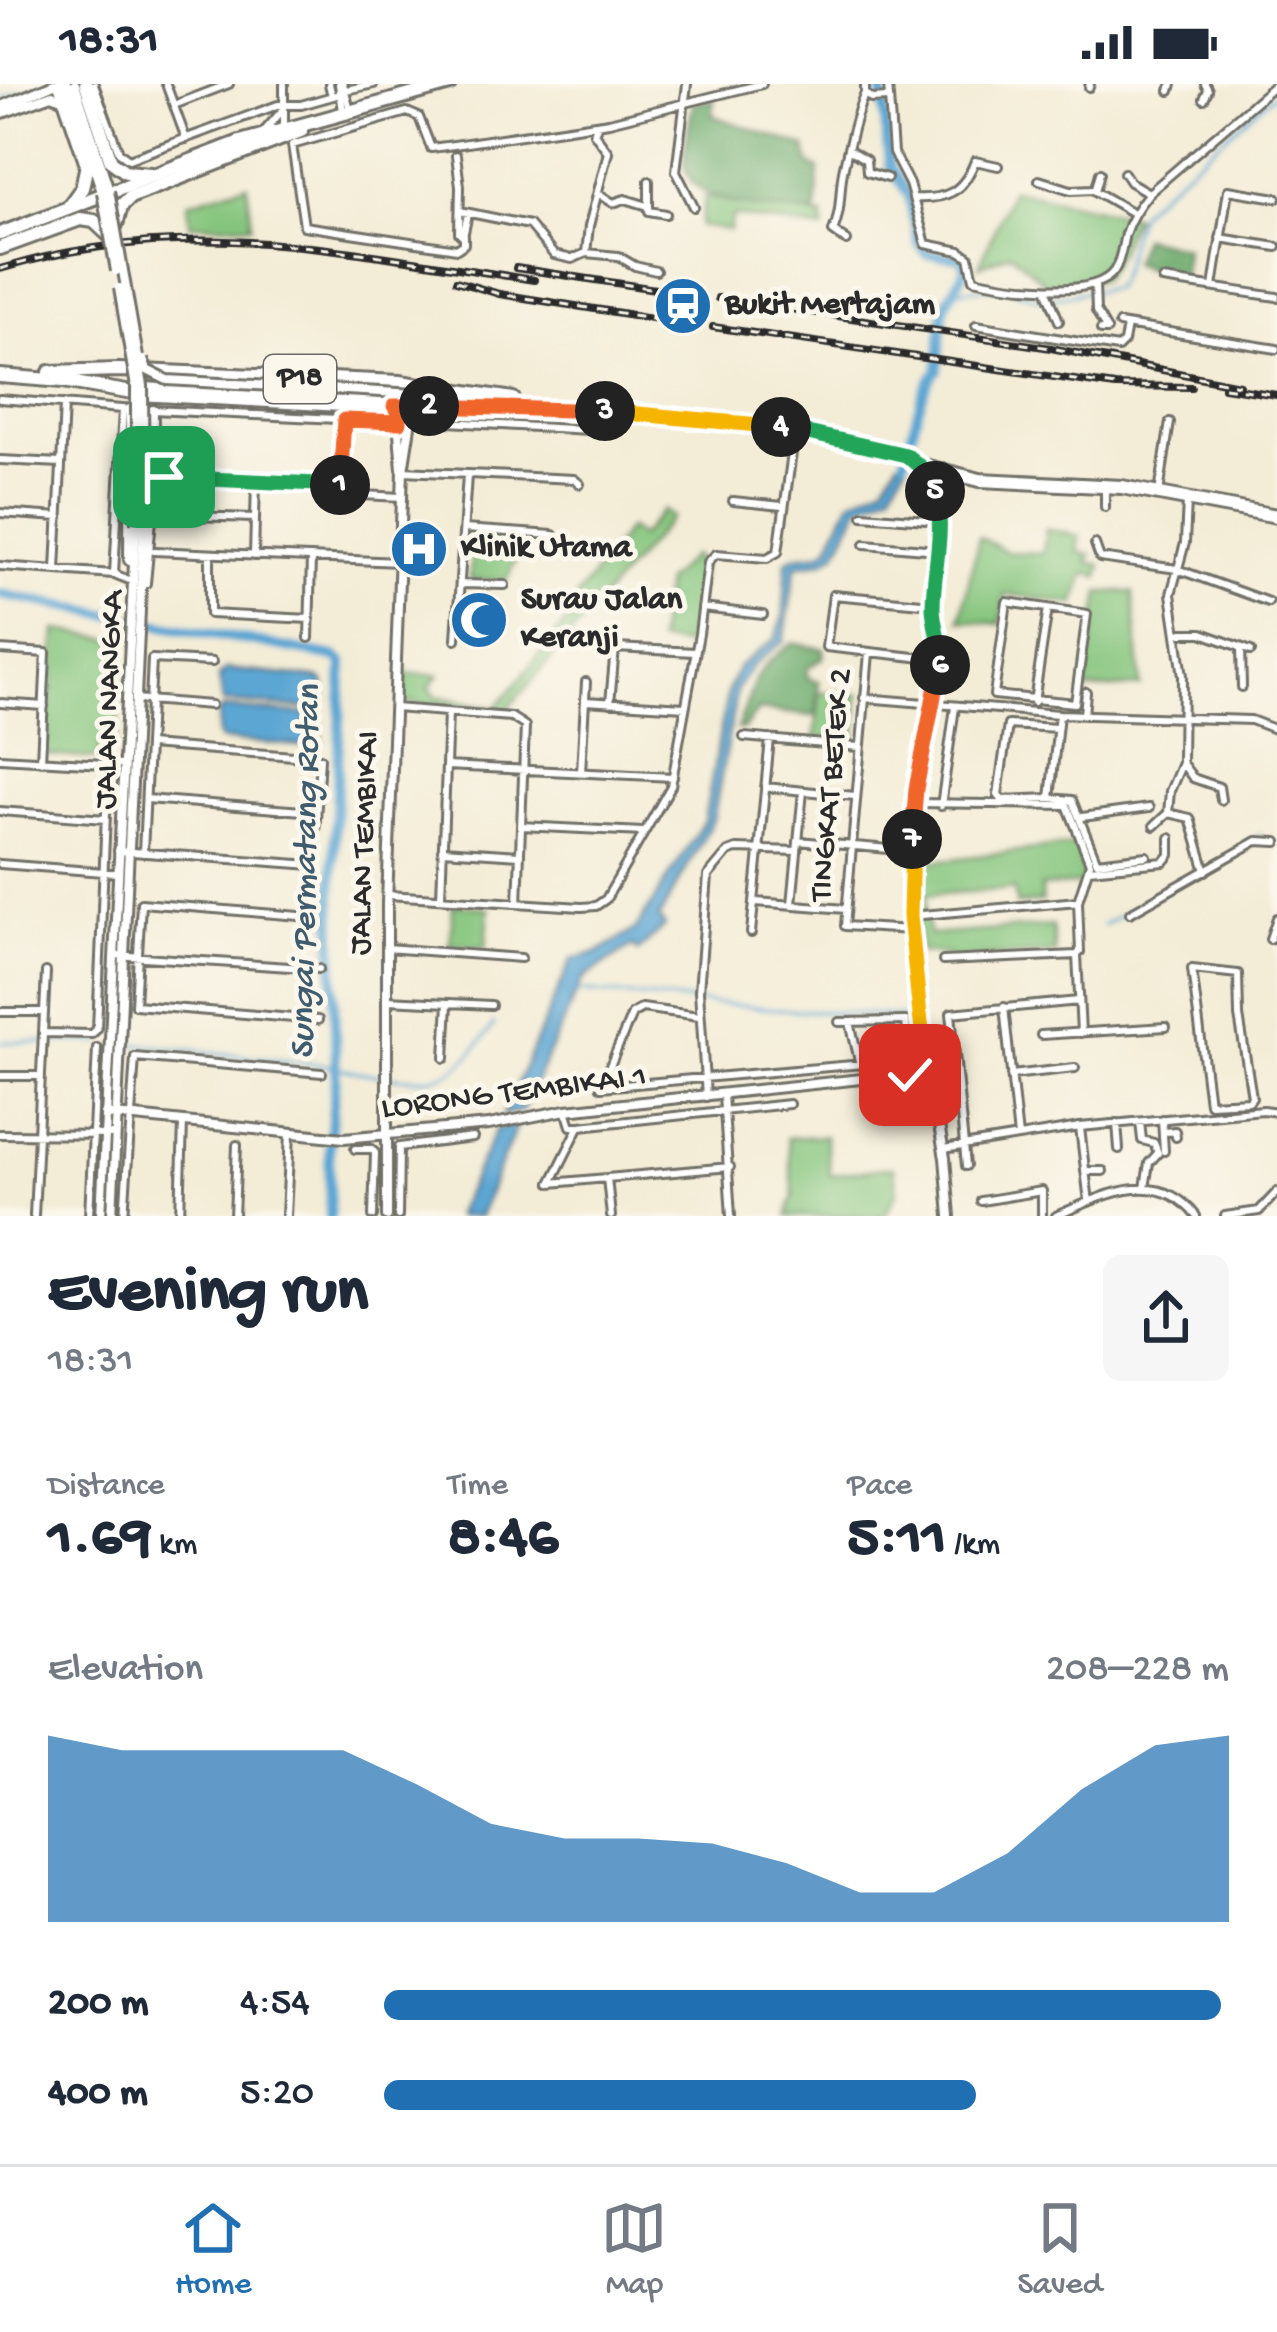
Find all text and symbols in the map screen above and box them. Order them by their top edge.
text: 18:31 [60,16,158,69]
station icon: Bukit Mertajam [652,275,714,337]
place label: Bukit Mertajam [724,287,936,325]
road number: P18 [264,355,336,403]
pin: 2 [399,376,459,436]
pin: 3 [575,381,635,441]
text: 2 [421,387,437,425]
text: 3 [596,392,614,430]
pin: 4 [751,397,811,457]
text: 4 [773,408,789,446]
pin [113,426,215,528]
icon: arrive [131,444,197,510]
pin: 1 [310,455,370,515]
pin: 5 [905,461,965,521]
text: 1 [333,466,347,504]
text: 5 [926,472,944,510]
hospital icon: Klinik Utama [388,518,450,580]
place label: Klinik Utama [460,530,633,568]
place label: Surau Jalan Keranji [520,582,682,658]
street label: JALAN NANGKA [88,588,134,810]
mosque icon: Surau Jalan Keranji [448,589,510,651]
pin: 6 [910,635,970,695]
text: 6 [932,646,948,684]
street label: TINGKAT BETEK 2 [804,667,862,905]
water label: Sungai Permatang Rotan [283,684,333,1060]
street label: JALAN TEMBIKAI [343,730,389,956]
pin: 7 [882,809,942,869]
text: 7 [903,820,921,858]
pin [859,1024,961,1126]
icon: check [877,1042,943,1108]
street label: LORONG TEMBIKAI 1 [379,1059,649,1129]
button: share [1103,1255,1229,1381]
text: Evening run [48,1256,368,1334]
text: 18:31 [48,1340,133,1386]
text: Distance [48,1468,165,1506]
text: Time [448,1468,508,1506]
text: Pace [847,1468,912,1506]
text: 1.69 [48,1506,152,1576]
text: 8:46 [448,1506,558,1576]
text: 5:11 [847,1506,946,1576]
text: km [152,1527,198,1565]
text: /km [946,1527,1000,1565]
text: Elevation [48,1648,203,1694]
text: 208–228 m [1046,1648,1229,1694]
text: 200 m [48,1982,148,2028]
text: 4:54 [240,1982,310,2028]
text: 400 m [48,2072,148,2118]
text: 5:20 [240,2072,314,2118]
tab: Home [175,2195,251,2305]
tab: Map [601,2195,667,2305]
tab: Saved [1017,2195,1102,2305]

